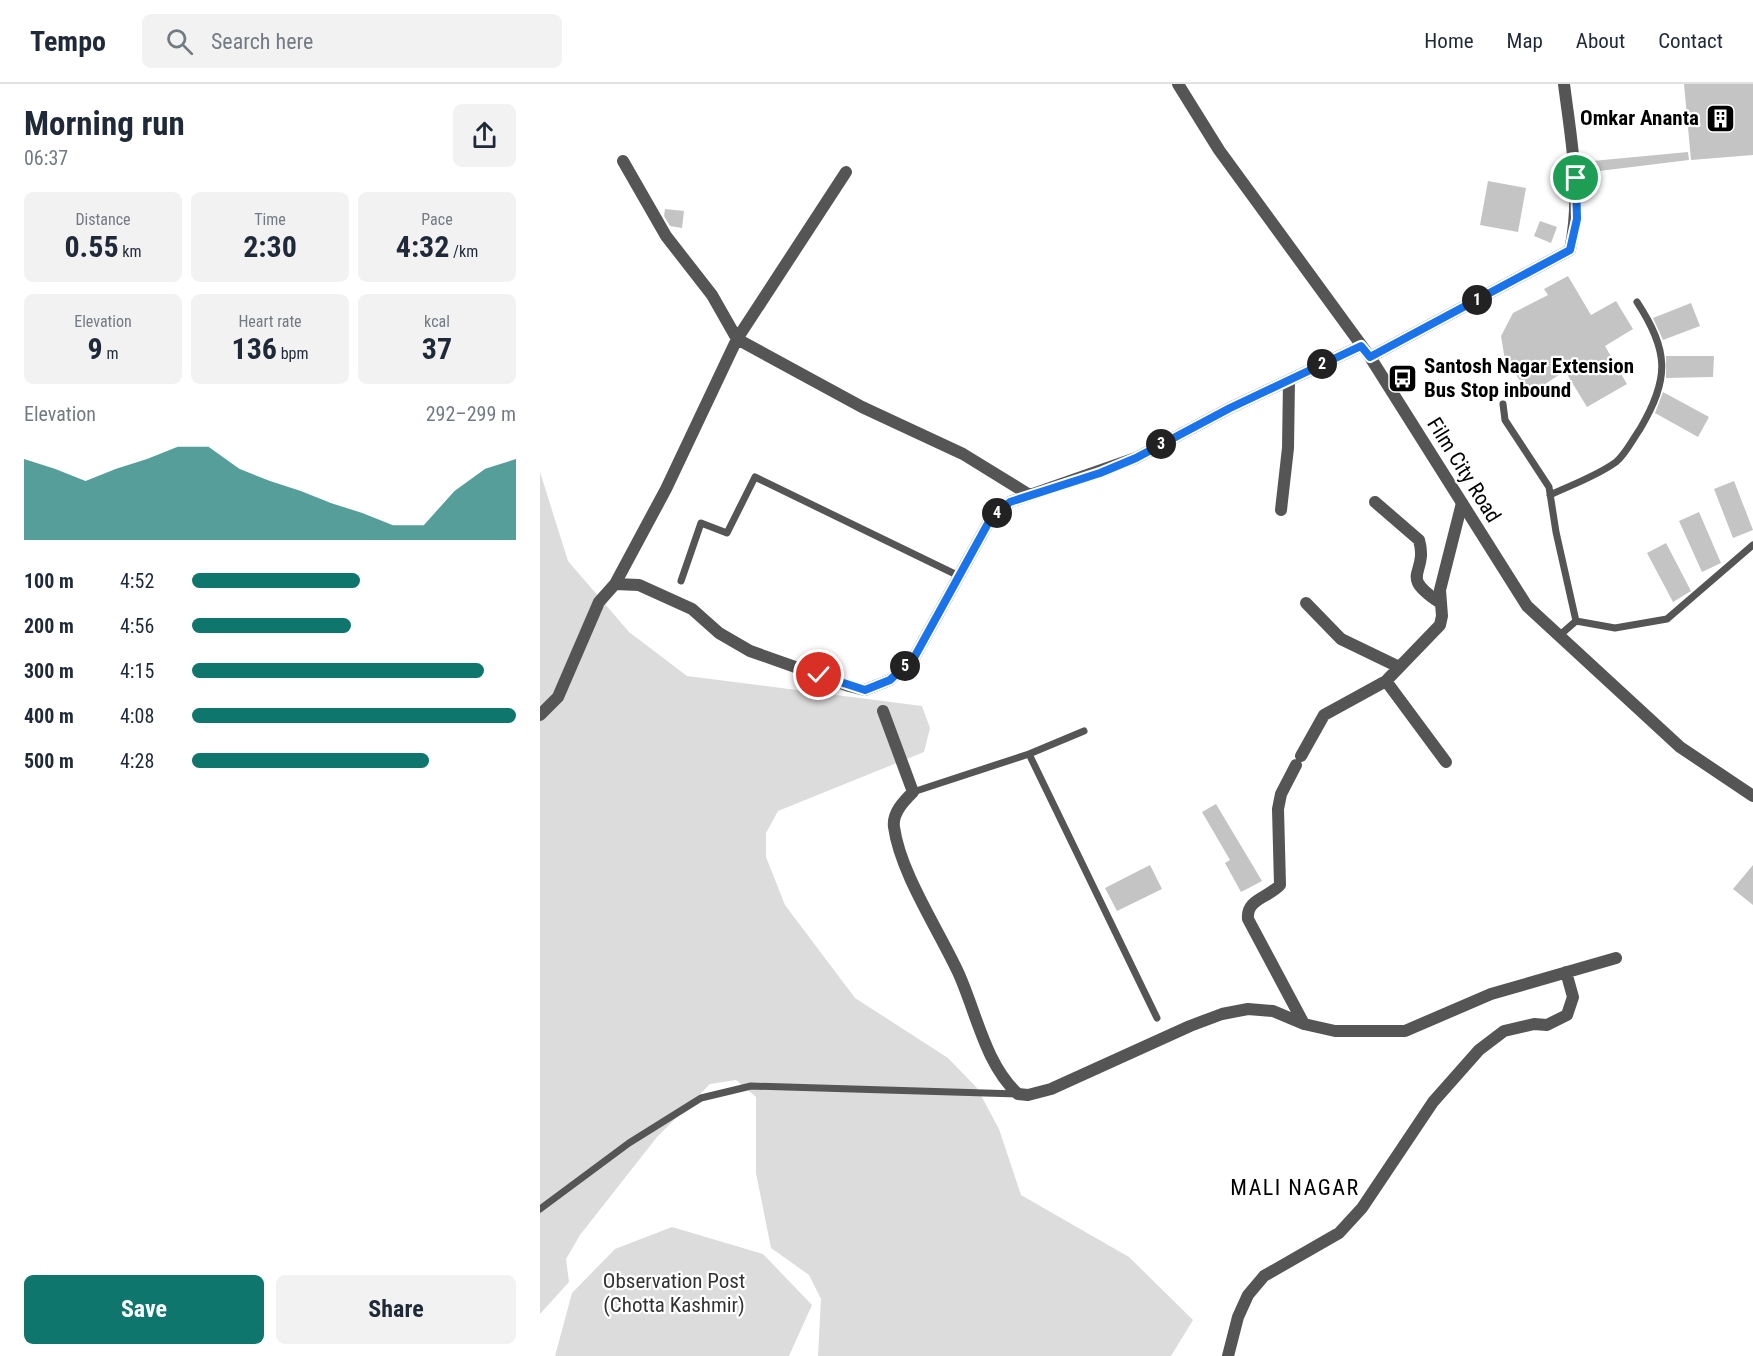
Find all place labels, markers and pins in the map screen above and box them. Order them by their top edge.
building icon: Omkar Ananta [1704,102,1736,134]
place label: Omkar Ananta [1580,106,1699,130]
pin [1550,152,1601,203]
pin: 1 [1462,285,1492,315]
pin: 2 [1307,349,1337,379]
place label: Santosh Nagar Extension Bus Stop inbound [1424,354,1634,402]
bus stop icon: Santosh Nagar Extension Bus Stop inbound [1387,362,1419,394]
pin: 3 [1146,429,1176,459]
pin: 4 [982,498,1012,528]
pin [793,649,844,700]
pin: 5 [890,651,920,681]

